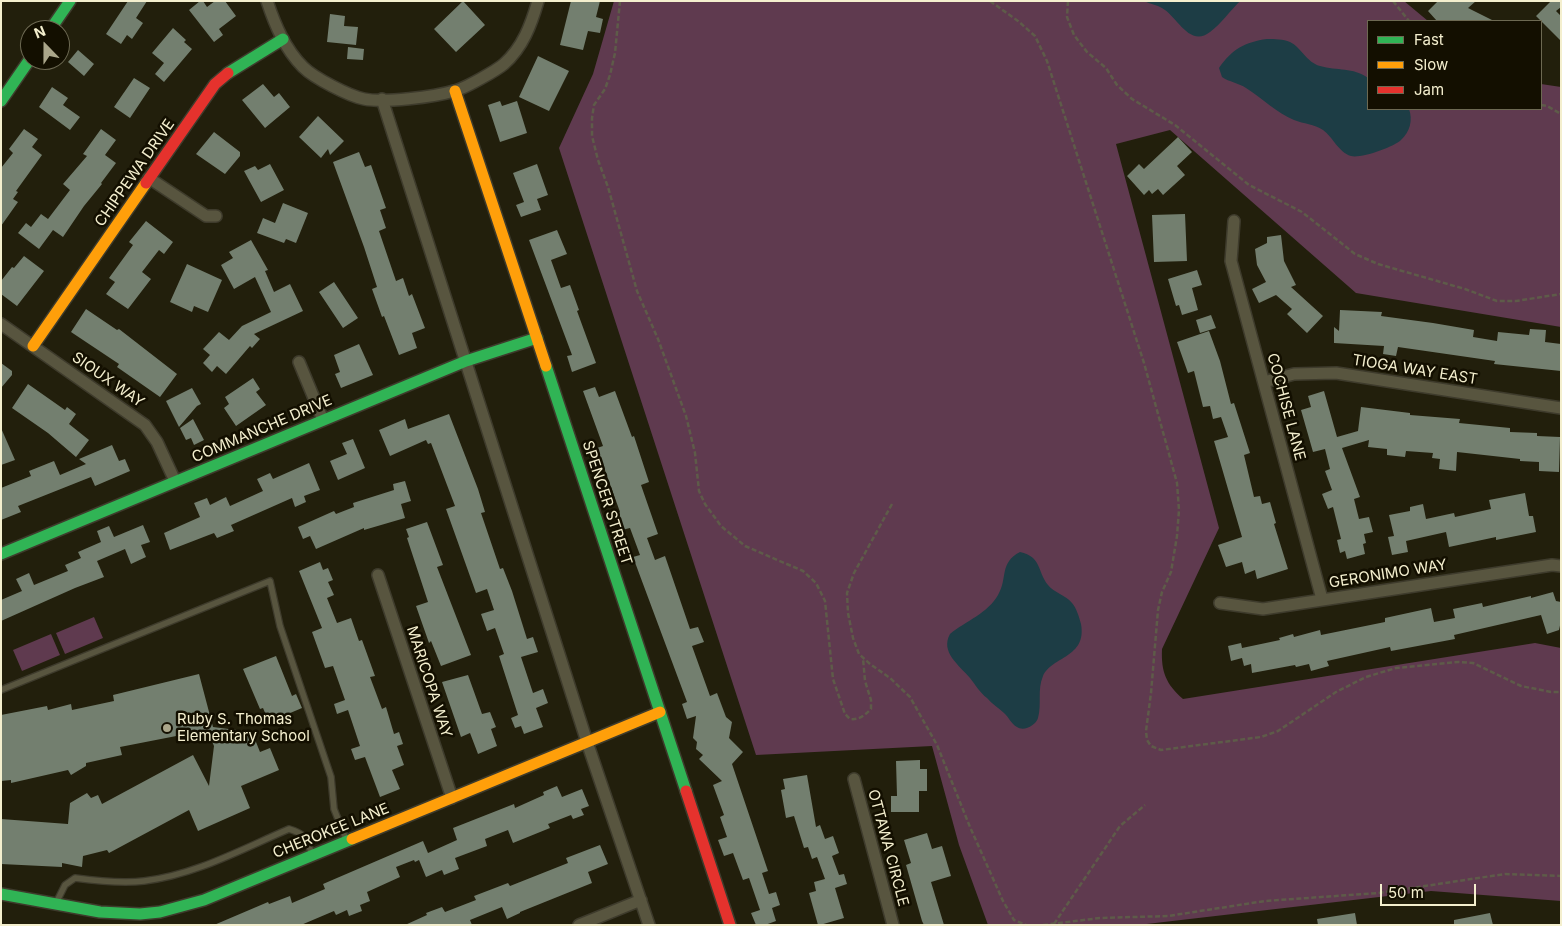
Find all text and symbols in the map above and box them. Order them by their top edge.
north arrow [20,20,70,70]
legend [1367,20,1542,110]
text: N [31,22,48,41]
text: Fast [1414,30,1444,49]
text: Slow [1414,55,1448,74]
text: Jam [1414,80,1444,99]
street label: CHIPPEWA DRIVE [91,116,179,230]
street label: SIOUX WAY [68,349,148,411]
street label: COCHISE LANE [1263,351,1309,463]
street label: TIOGA WAY EAST [1351,351,1479,389]
street label: COMMANCHE DRIVE [189,391,335,467]
street label: SPENCER STREET [578,438,636,568]
street label: GERONIMO WAY [1328,556,1448,592]
street label: MARICOPA WAY [402,624,456,740]
place label: Ruby S. Thomas Elementary School [177,710,310,745]
marker: Ruby S. Thomas Elementary School [161,722,173,734]
street label: OTTAWA CIRCLE [864,788,912,908]
street label: CHEROKEE LANE [270,799,392,863]
scale bar [1382,874,1478,906]
text: 50 m [1388,883,1424,902]

